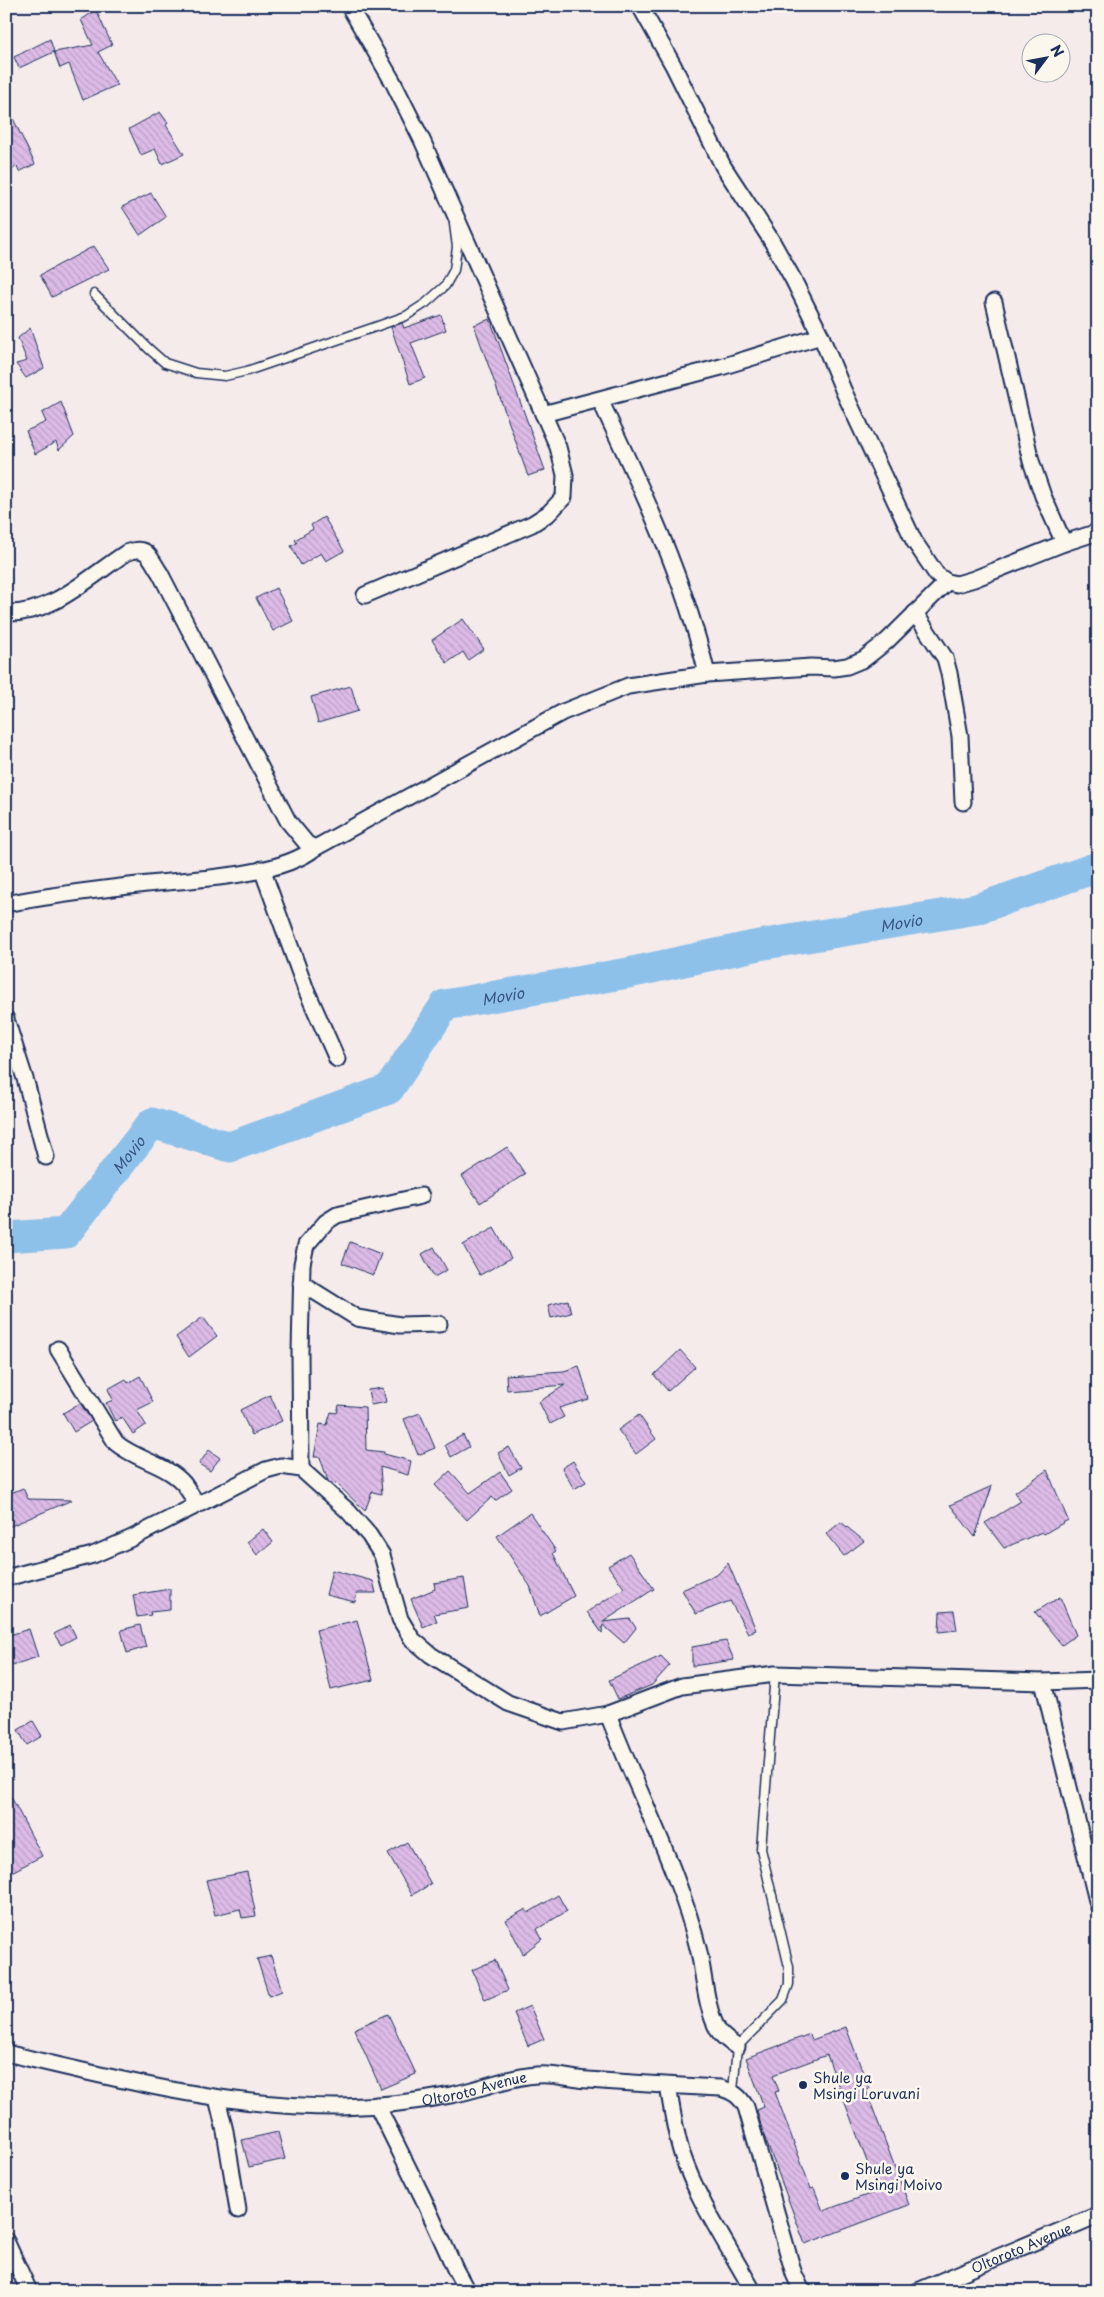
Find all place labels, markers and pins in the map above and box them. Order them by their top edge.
place label: Shule ya Msingi Loruvani [813,2067,920,2104]
marker: Shule ya Msingi Loruvani [797,2079,809,2091]
place label: Shule ya Msingi Moivo [855,2158,943,2195]
marker: Shule ya Msingi Moivo [839,2170,851,2182]

